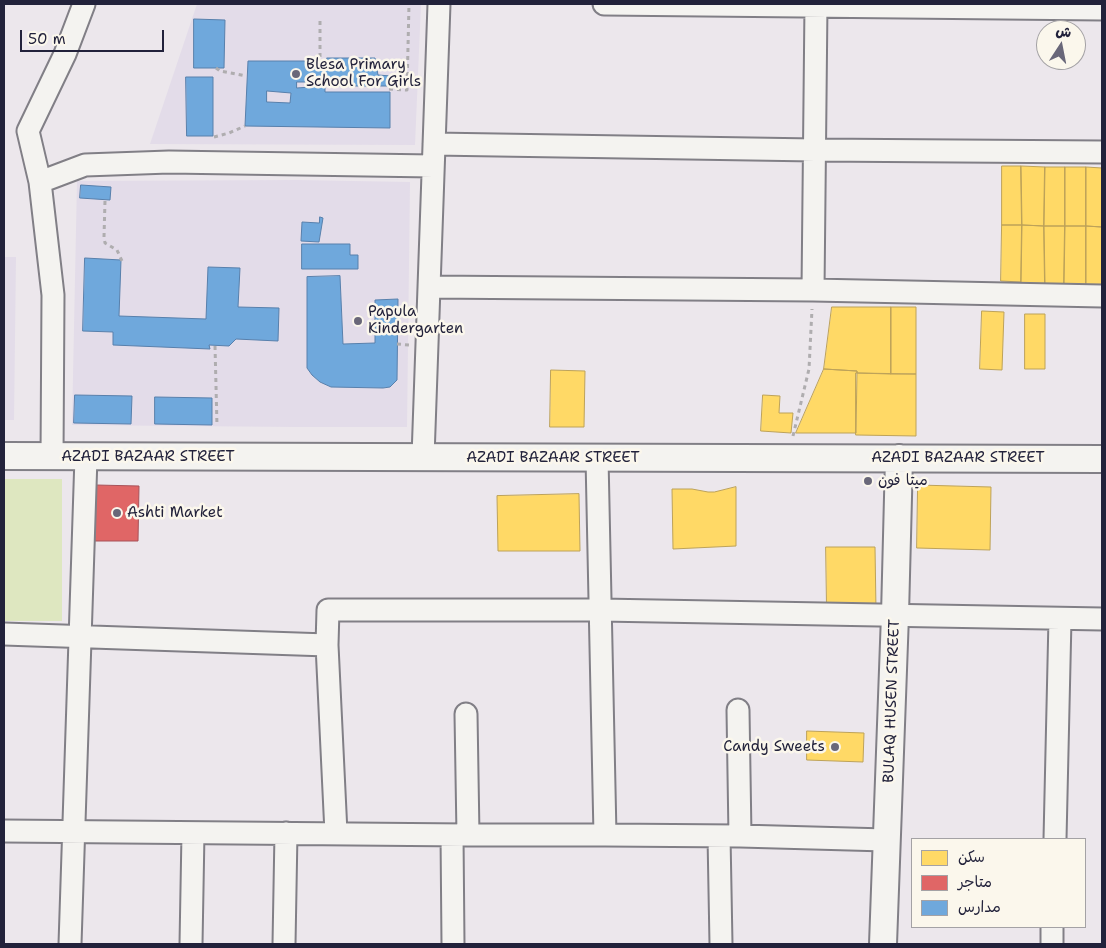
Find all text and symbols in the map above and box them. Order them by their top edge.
scale bar [22,20,166,52]
north arrow [1036,20,1086,70]
text: ش [1054,21,1073,42]
text: 50 m [28,29,66,49]
place label: Blesa Primary School For Girls [306,56,421,91]
marker: Blesa Primary School For Girls [290,68,302,80]
place label: Papula Kindergarten [368,303,463,338]
marker: Papula Kindergarten [352,315,364,327]
street label: AZADI BAZAAR STREET [61,448,235,466]
street label: AZADI BAZAAR STREET [466,449,640,467]
street label: AZADI BAZAAR STREET [871,449,1045,467]
place label: ميتا فون [878,472,928,490]
marker: ميتا فون [862,475,874,487]
place label: Ashti Market [127,504,223,522]
marker: Ashti Market [111,507,123,519]
street label: BULAQ HUSEN STREET [880,619,904,783]
place label: Candy Sweets [723,738,825,756]
marker: Candy Sweets [829,741,841,753]
legend [911,838,1086,928]
text: سكن [958,847,985,867]
text: متاجر [958,872,992,892]
text: مدارس [958,897,1001,917]

